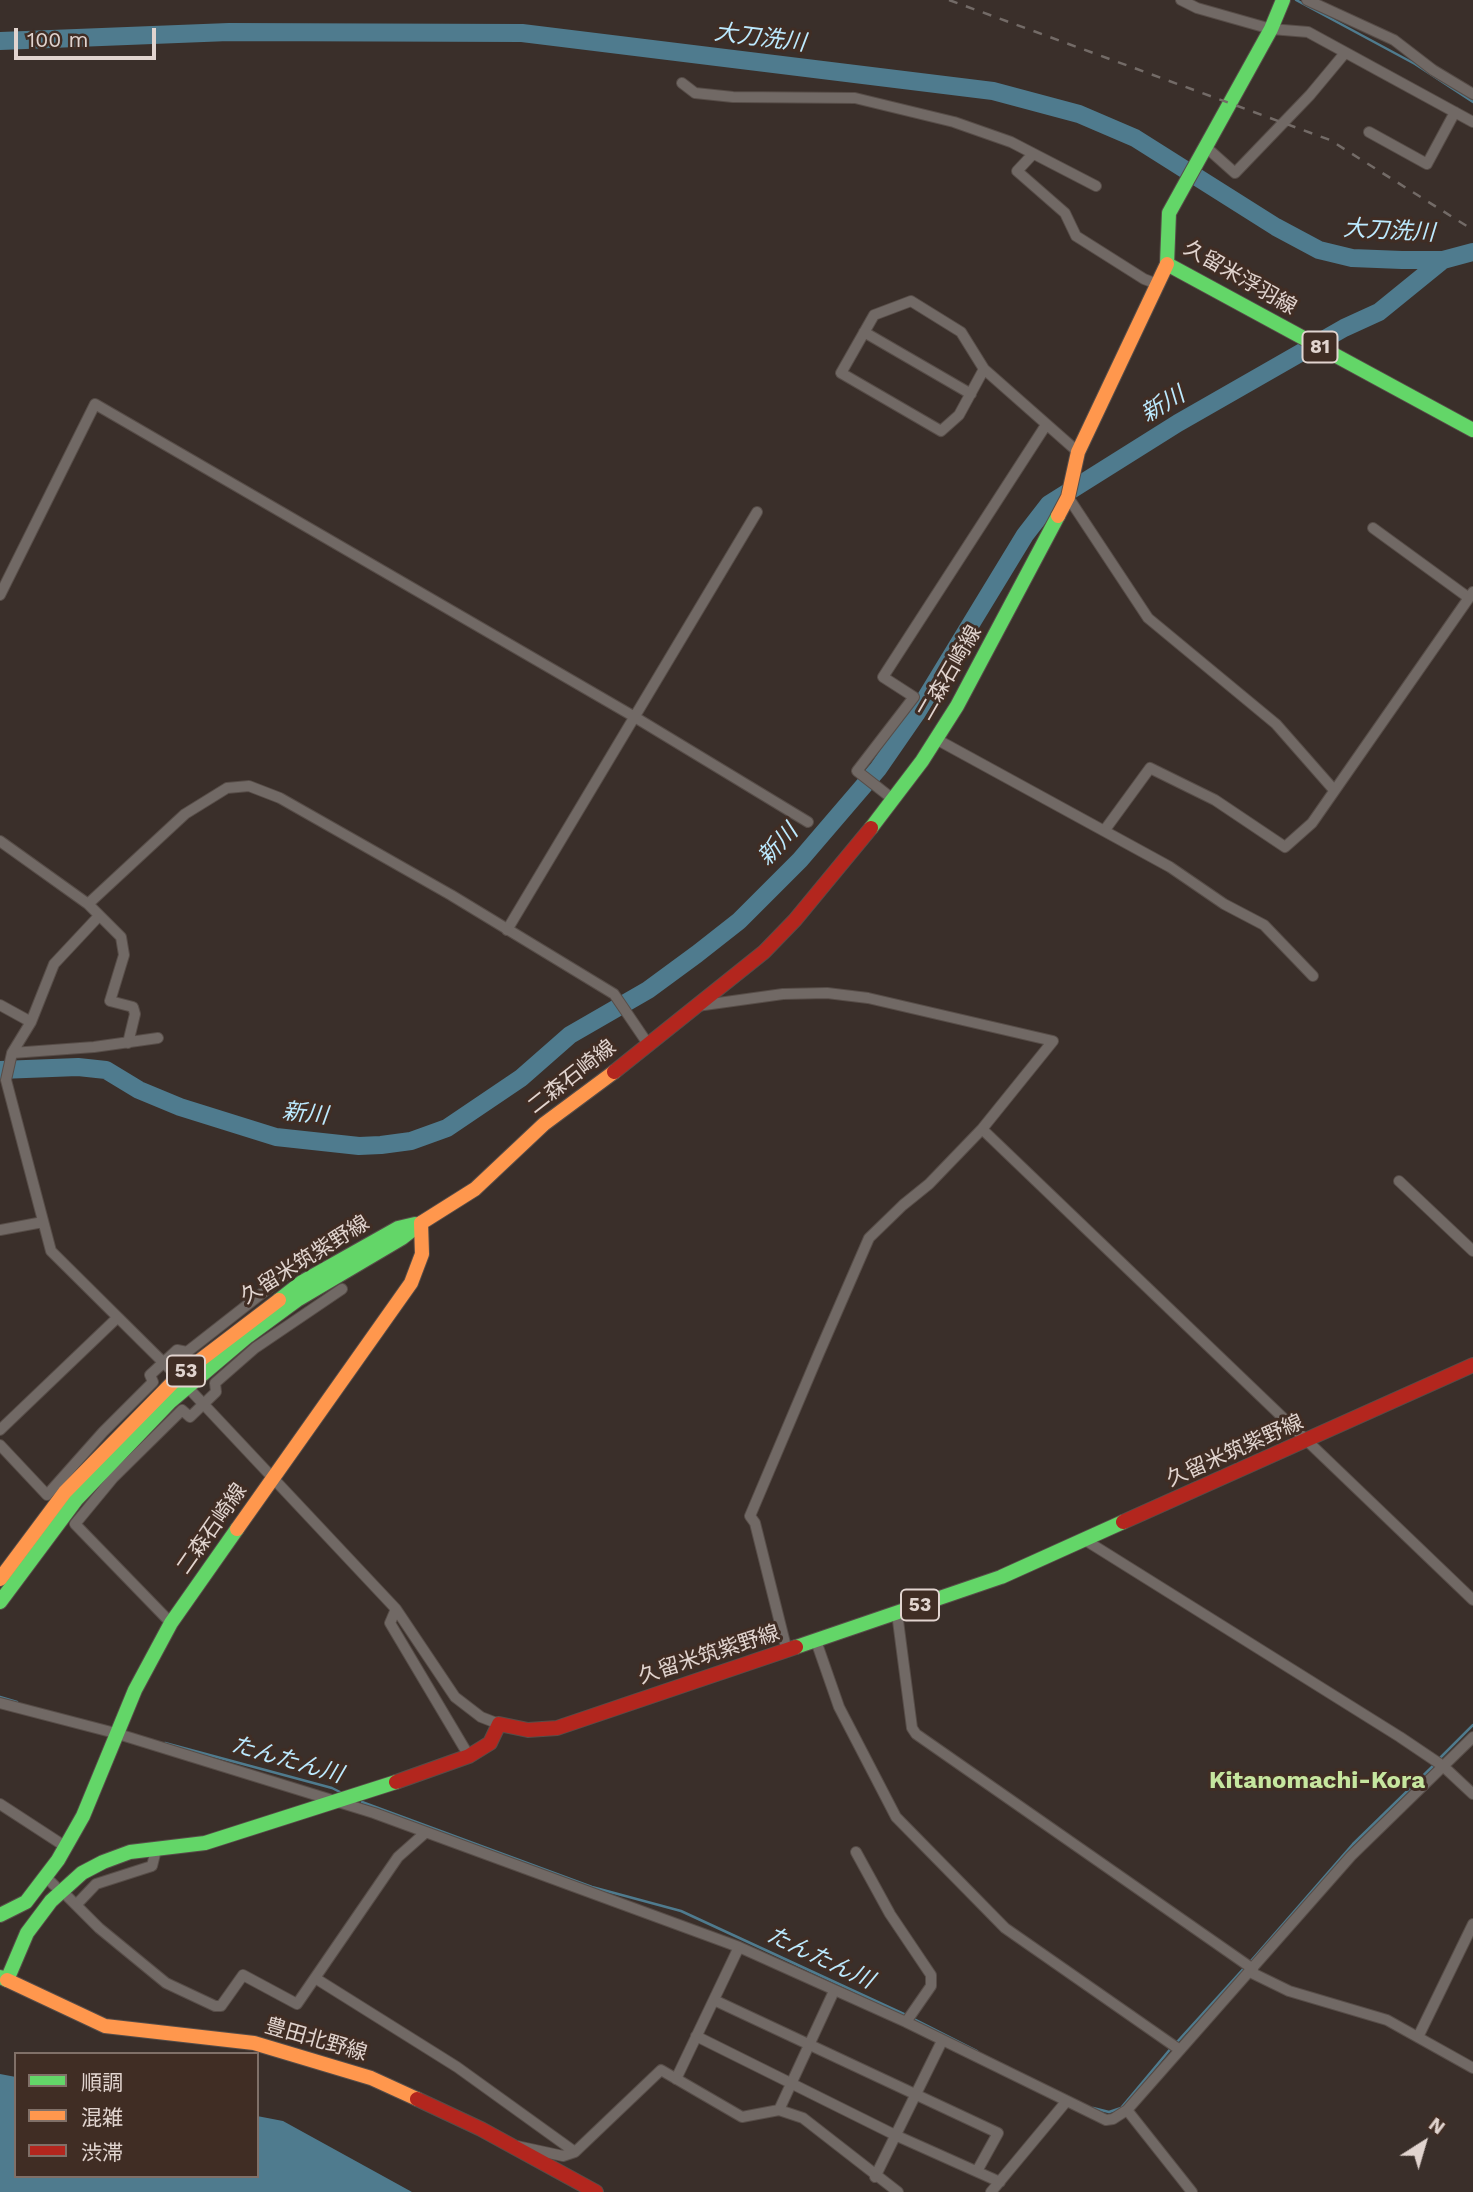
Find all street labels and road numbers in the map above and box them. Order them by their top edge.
street label: 久留米浮羽線 [1179,236,1301,320]
road number: 81 [1302,332,1338,362]
street label: 二森石崎線 [913,621,987,725]
street label: 二森石崎線 [523,1035,621,1119]
street label: 久留米筑紫野線 [236,1210,374,1310]
road number: 53 [167,1356,205,1386]
street label: 久留米筑紫野線 [1163,1410,1307,1492]
street label: 二森石崎線 [172,1479,252,1579]
road number: 53 [901,1590,939,1620]
street label: 久留米筑紫野線 [635,1620,783,1690]
street label: 豊田北野線 [262,2013,370,2067]

